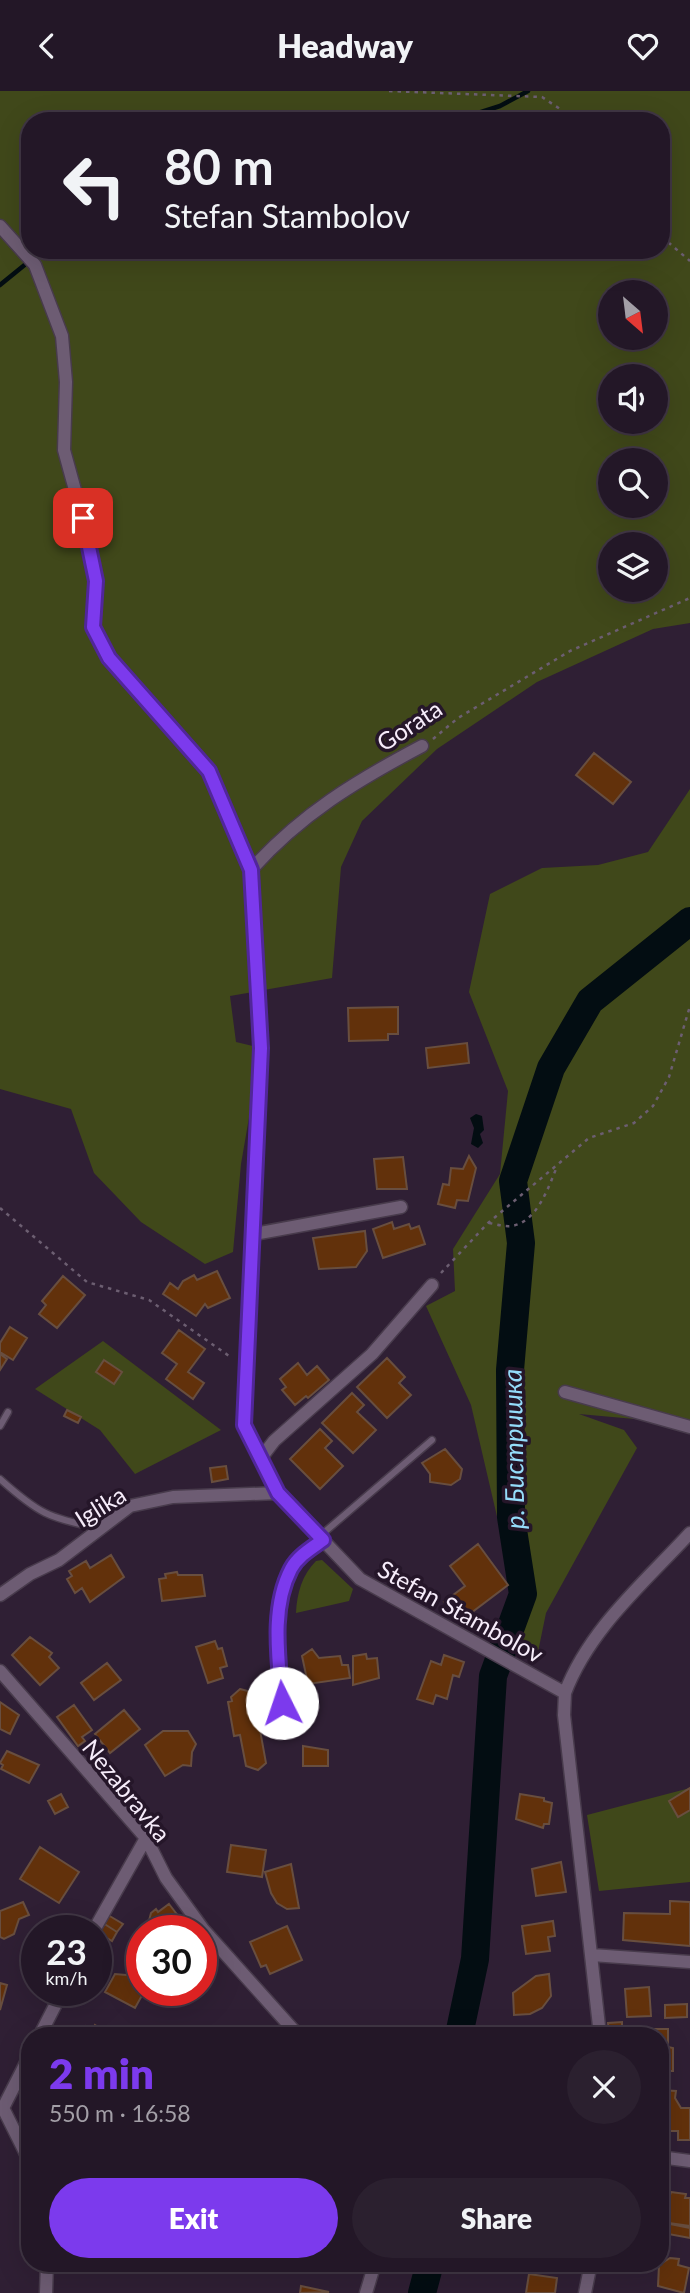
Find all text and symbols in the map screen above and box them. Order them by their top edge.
text: Headway [277,26,413,65]
icon: back [28,27,66,65]
icon: heart [624,27,662,65]
text: 80 m [164,137,274,195]
icon: left [49,140,140,231]
text: Stefan Stambolov [164,196,410,235]
north arrow [598,280,668,350]
map controls [598,280,668,602]
button: sound [598,364,668,434]
button: search [598,448,668,518]
pin [53,488,113,548]
icon: arrive [64,499,102,537]
button: layers [598,532,668,602]
street label: Gorata [371,693,447,757]
water label: р. Бистришка [496,1369,530,1529]
street label: Iglika [69,1479,131,1533]
street label: Stefan Stambolov [373,1554,549,1669]
position arrow [245,1666,319,1740]
street label: Nezabravka [77,1733,177,1847]
speed limit sign: 30 [126,1915,217,2006]
text: 23 [46,1930,87,1972]
text: km/h [45,1967,88,1989]
text: 2 min [49,2048,154,2098]
button: close [567,2050,641,2124]
text: 550 m · 16:58 [49,2099,191,2127]
button: Exit [49,2178,338,2258]
button: Share [352,2178,641,2258]

